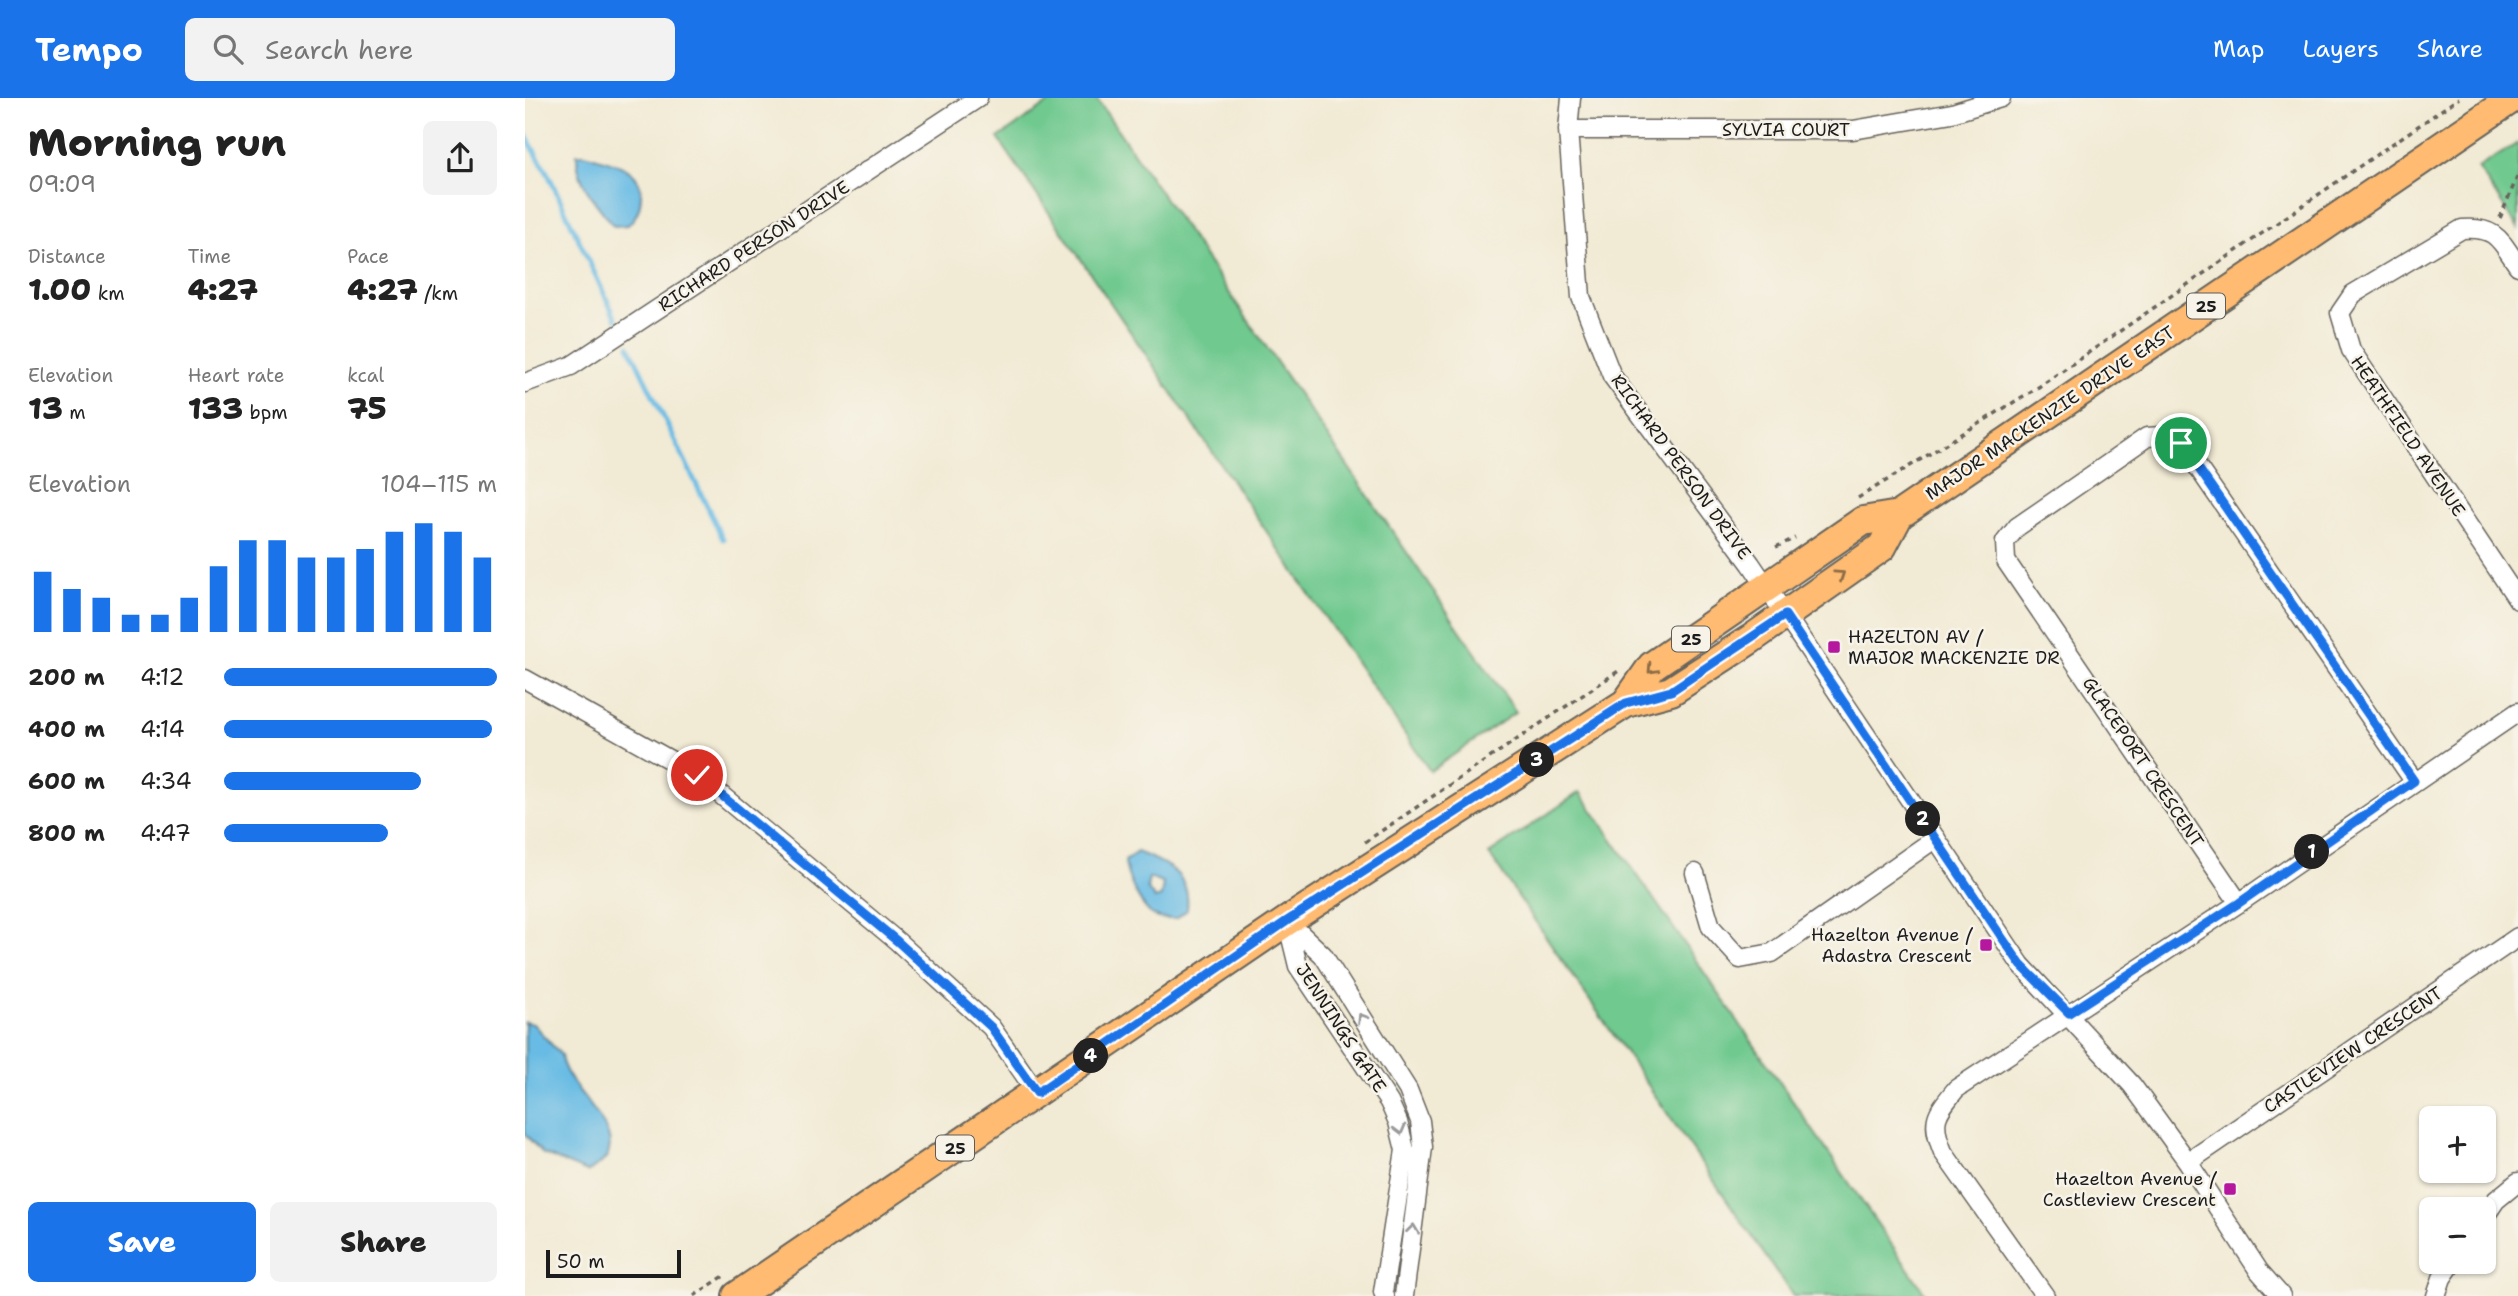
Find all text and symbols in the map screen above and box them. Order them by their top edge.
search box [185,18,675,81]
text: Tempo [35,27,143,72]
icon: search [209,30,247,68]
text: Search here [265,32,414,67]
text: Map [2213,33,2264,65]
text: Layers [2302,33,2379,65]
text: Share [2417,33,2483,65]
text: Morning run [28,117,286,168]
street label: SYLVIA COURT [1722,118,1850,142]
button: share [423,121,497,195]
text: 09:09 [28,169,96,199]
street label: RICHARD PERSON DRIVE [654,175,854,317]
text: Distance [28,244,106,269]
text: Time [188,244,231,269]
text: Pace [347,244,389,269]
text: 1.00 [28,269,91,310]
text: 4:27 [188,269,258,310]
text: 4:27 [347,269,418,310]
text: km [91,281,125,306]
text: /km [418,281,458,306]
road number: 25 [2187,294,2225,318]
street label: MAJOR MACKENZIE DRIVE EAST [1921,320,2179,506]
street label: HEATHFIELD AVENUE [2345,351,2471,521]
text: Elevation [28,363,113,388]
text: Heart rate [188,363,284,388]
text: kcal [347,363,384,388]
street label: RICHARD PERSON DRIVE [1606,370,1756,564]
text: 13 [28,388,63,429]
text: 133 [188,388,243,429]
text: 75 [347,388,387,429]
text: m [63,400,86,425]
text: bpm [243,400,288,425]
pin [2151,413,2211,473]
icon: arrive [2162,424,2200,462]
text: Elevation [28,469,131,499]
text: 104–115 m [381,469,497,499]
one-way arrow [1832,571,1845,583]
place label: HAZELTON AV / MAJOR MACKENZIE DR [1848,625,2060,670]
road number: 25 [1672,626,1710,652]
marker: HAZELTON AV / MAJOR MACKENZIE DR [1826,639,1842,655]
one-way arrow [1648,661,1660,674]
text: 200 m [28,662,105,692]
text: 4:12 [140,662,184,692]
street label: GLACEPORT CRESCENT [2077,672,2209,852]
text: 400 m [28,714,105,744]
text: 4:14 [140,714,185,744]
pin: 3 [1520,742,1555,778]
pin [667,745,727,805]
text: 3 [1530,747,1543,772]
icon: check [678,756,716,794]
text: 600 m [28,766,105,796]
text: 4:34 [140,766,192,796]
pin: 2 [1905,802,1941,836]
text: 2 [1916,806,1929,831]
text: 800 m [28,818,105,848]
text: 4:47 [140,818,191,848]
pin: 1 [2295,834,2329,870]
text: 1 [2307,839,2316,864]
place label: Hazelton Avenue / Adastra Crescent [1811,923,1974,968]
marker: Hazelton Avenue / Adastra Crescent [1978,937,1994,953]
street label: JENNINGS GATE [1290,959,1392,1097]
street label: CASTLEVIEW CRESCENT [2259,981,2447,1119]
one-way arrow [1358,1012,1371,1025]
pin: 4 [1073,1038,1109,1074]
text: 4 [1084,1043,1097,1068]
map controls [2419,1106,2496,1274]
button: + [2419,1106,2496,1183]
one-way arrow [1392,1124,1406,1136]
road number: 25 [936,1136,974,1160]
place label: Hazelton Avenue / Castleview Crescent [2043,1167,2218,1212]
marker: Hazelton Avenue / Castleview Crescent [2222,1181,2238,1197]
button: − [2419,1197,2496,1274]
button: Save [28,1202,256,1282]
button: Share [270,1202,497,1282]
one-way arrow [1406,1223,1421,1235]
scale bar [546,1247,681,1279]
text: 50 m [557,1249,605,1274]

